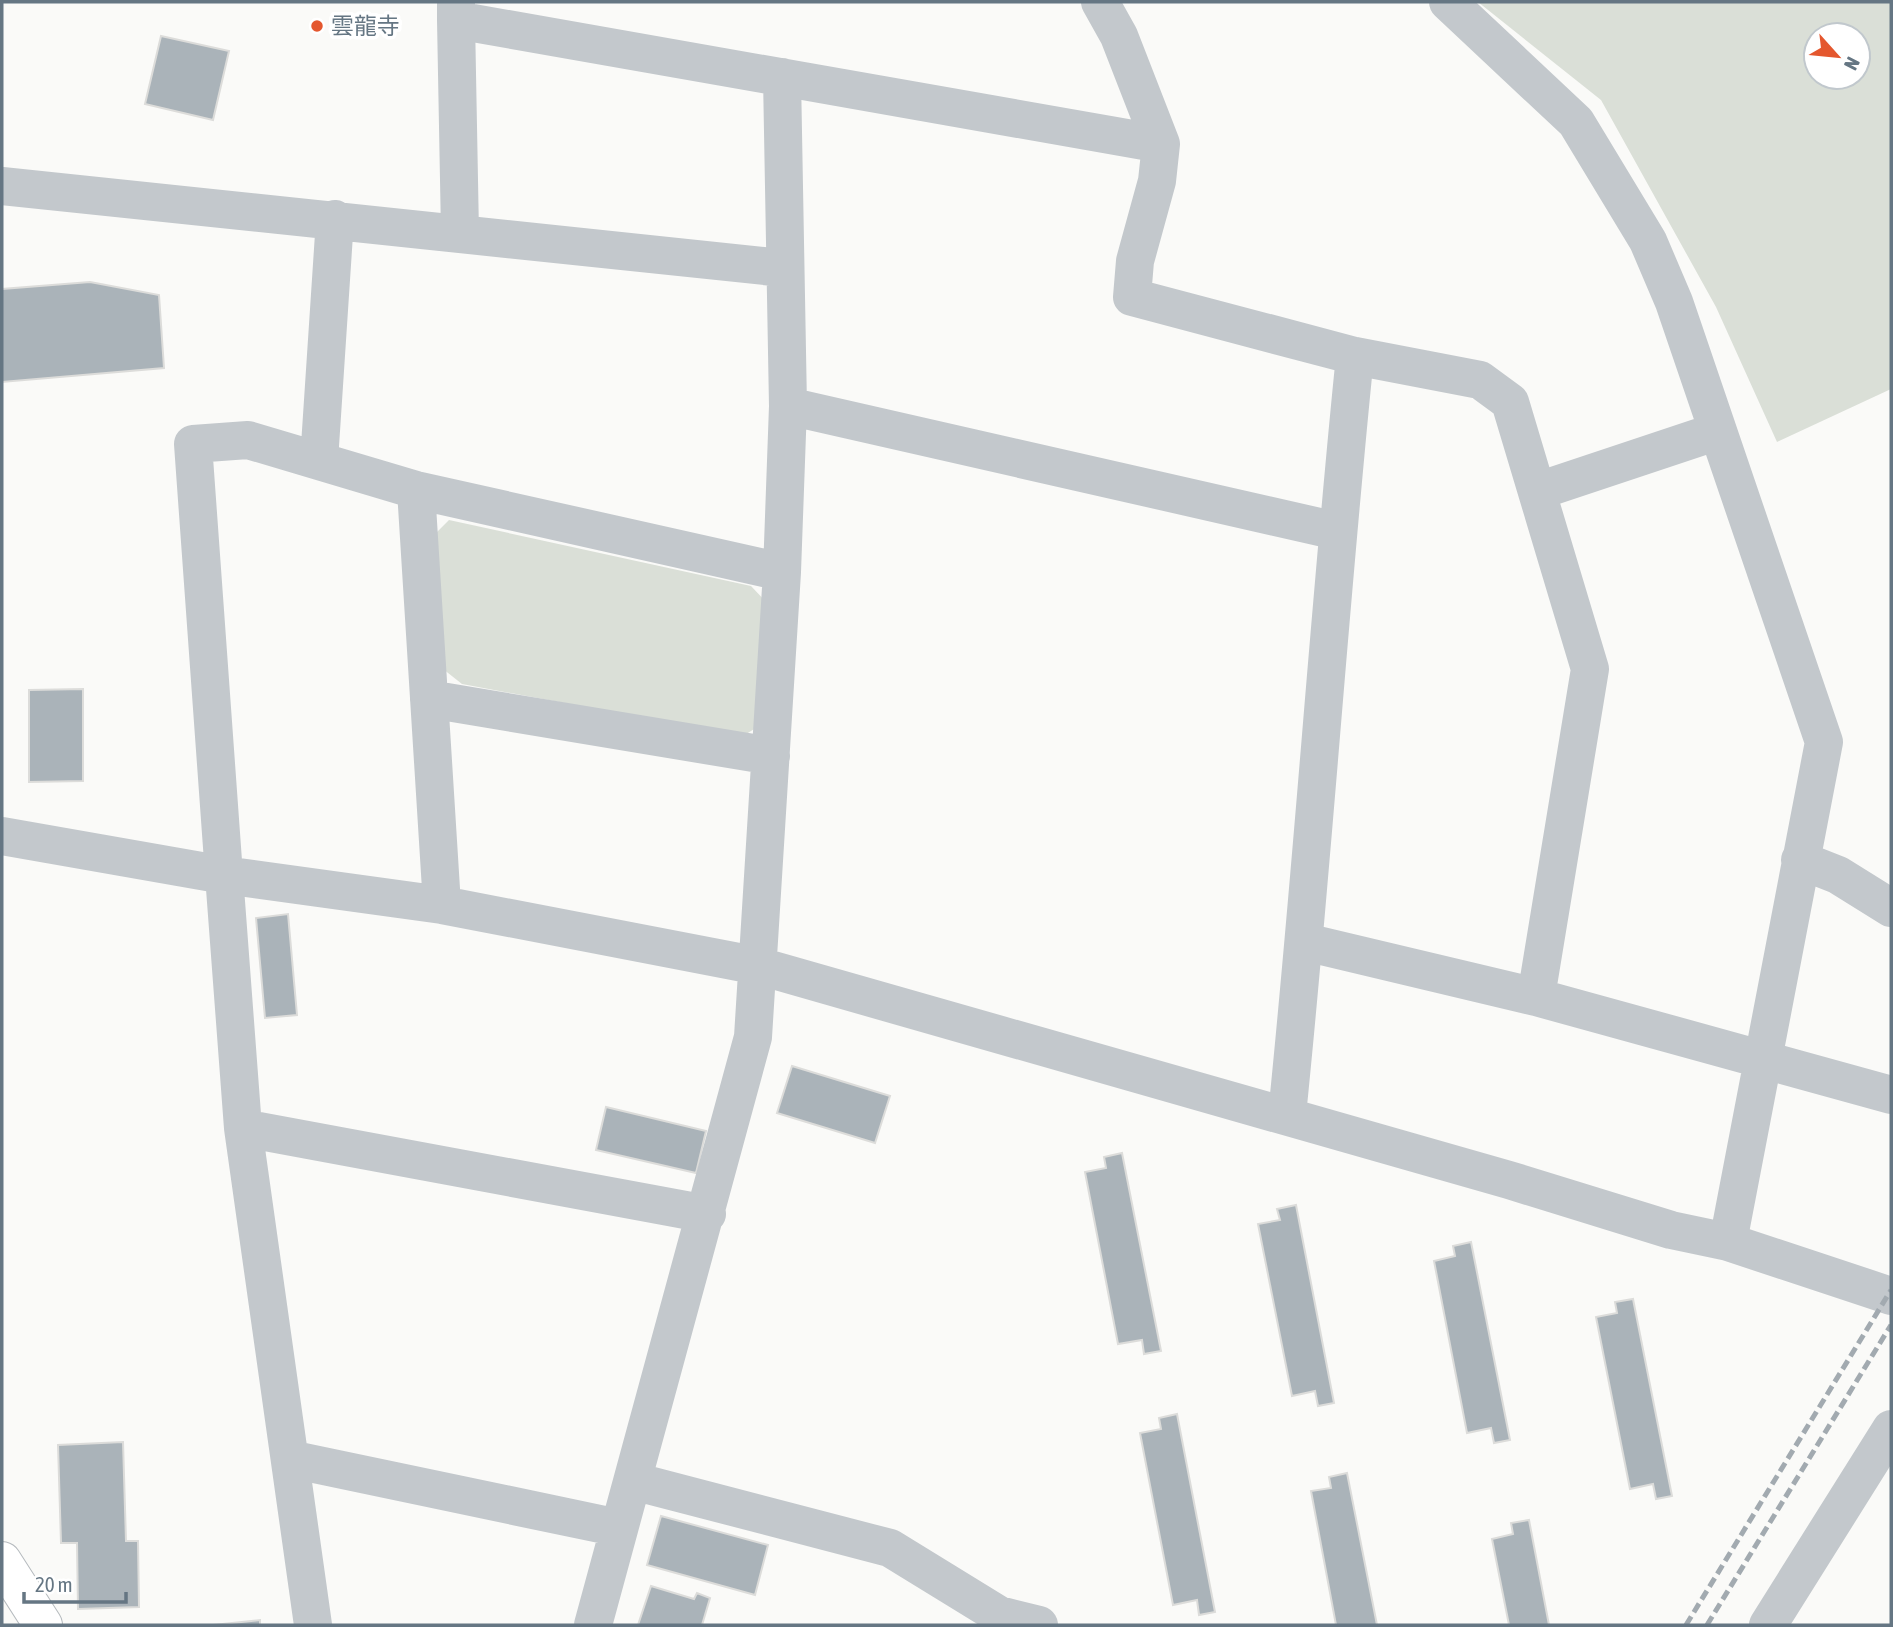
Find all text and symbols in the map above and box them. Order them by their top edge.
place label: 雲龍寺 [331,13,400,39]
marker: 雲龍寺 [309,18,325,34]
north arrow [1802,21,1872,91]
text: N [1840,54,1864,74]
scale bar [24,1560,126,1604]
text: 20 m [35,1572,73,1596]

